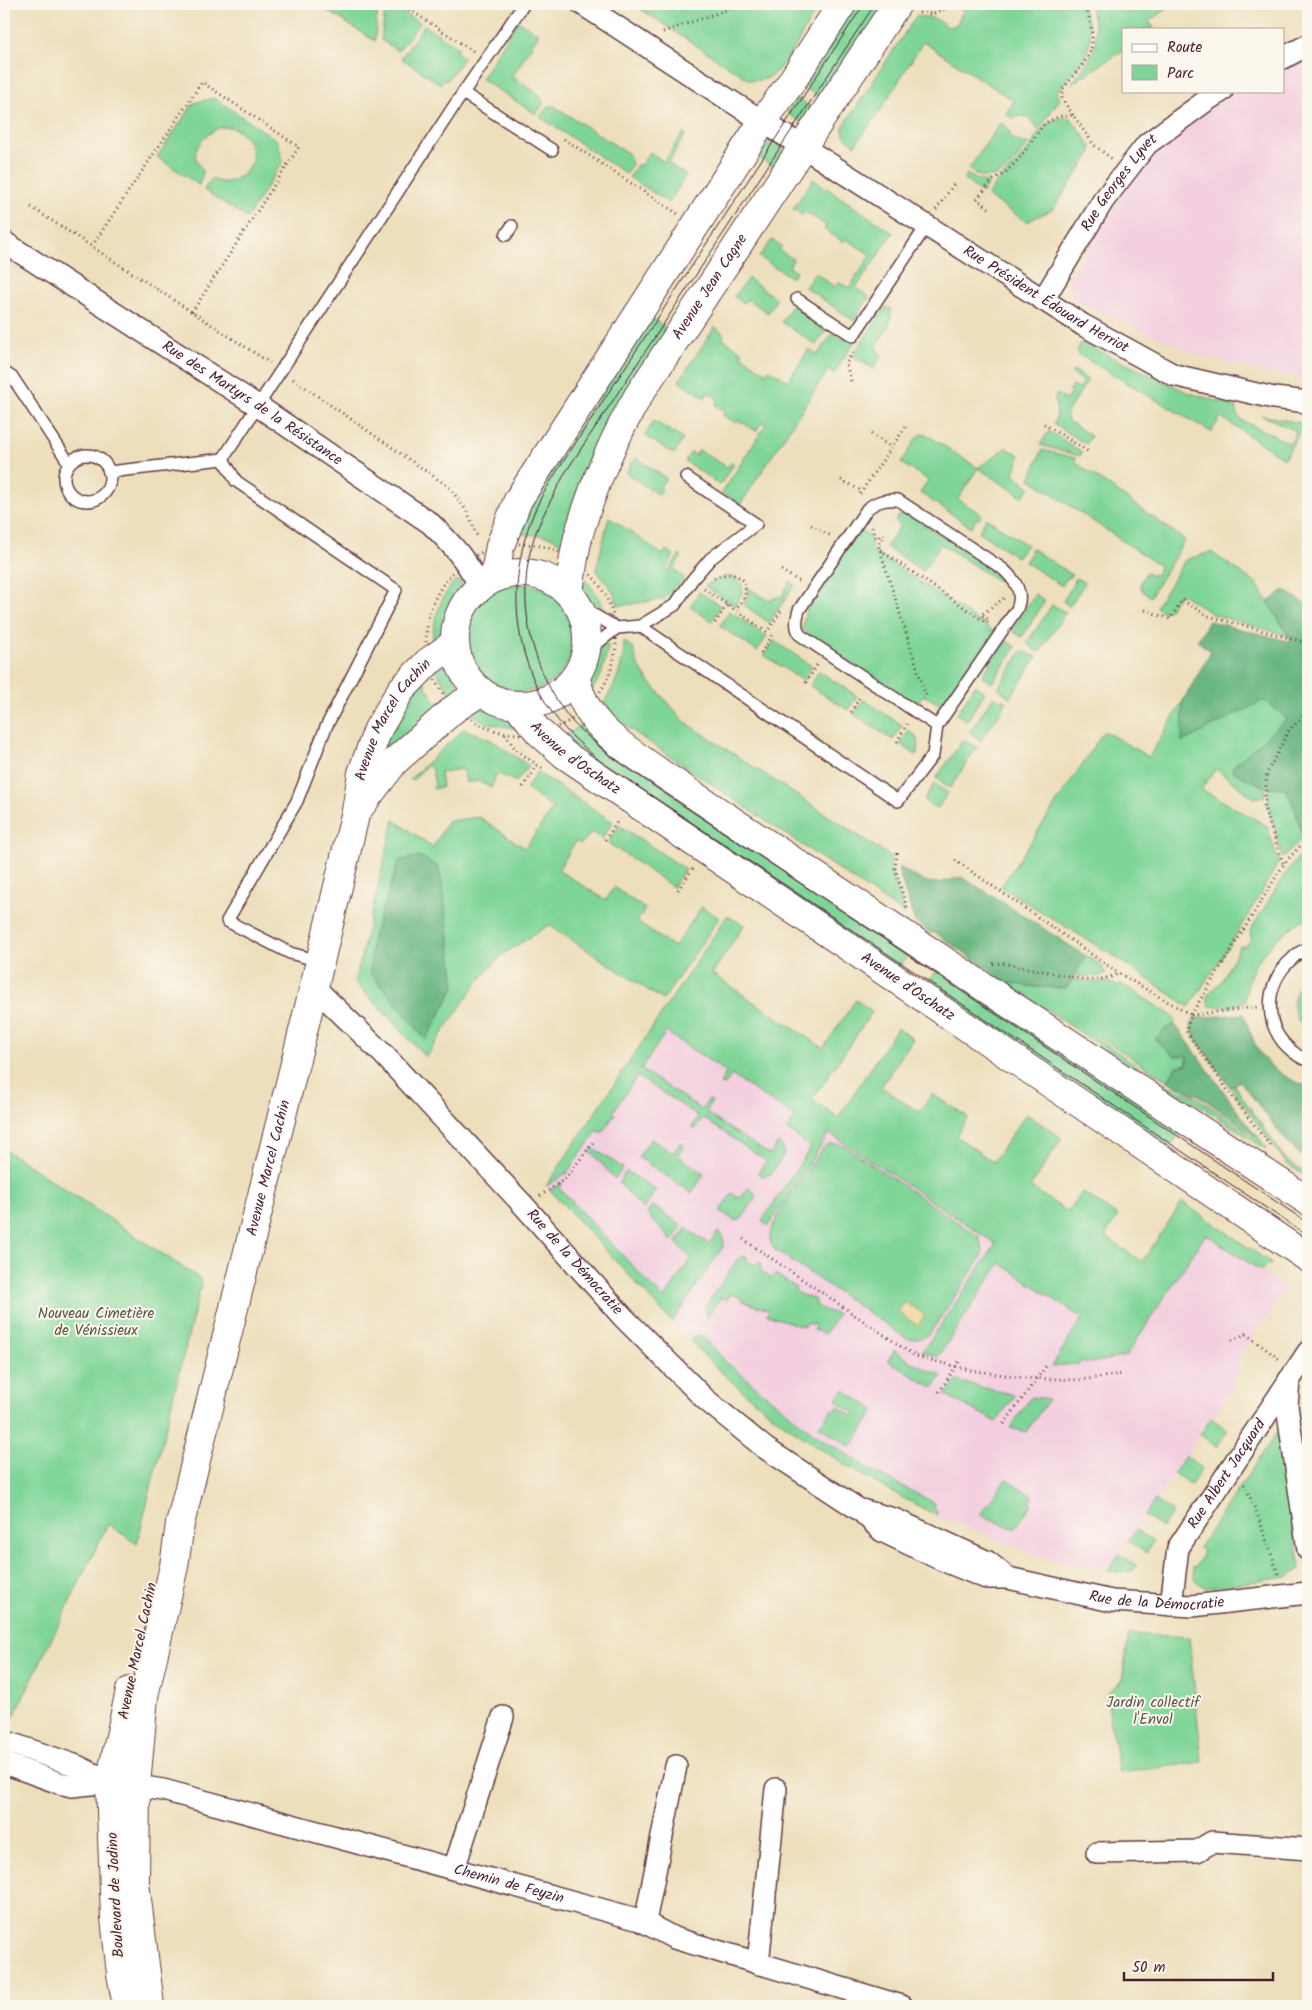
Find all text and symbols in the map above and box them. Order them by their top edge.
legend [1122,28,1284,92]
text: Route [1167,36,1203,60]
text: Parc [1167,62,1194,86]
street label: Rue Georges Lyvet [1075,128,1163,237]
street label: Avenue Jean Cagne [666,229,754,345]
street label: Rue Président Édouard Herriot [958,239,1133,360]
street label: Rue des Martyrs de la Résistance [157,335,348,472]
street label: Avenue Marcel Cachin [349,653,437,783]
street label: Avenue d'Oschatz [523,716,626,801]
street label: Avenue d'Oschatz [856,946,960,1028]
street label: Avenue Marcel Cachin [240,1097,297,1239]
street label: Rue de la Démocratie [520,1204,629,1321]
park label: Nouveau Cimetière de Vénissieux [38,1302,154,1343]
street label: Rue Albert Jacquard [1182,1414,1273,1534]
street label: Avenue Marcel Cachin [112,1580,164,1722]
street label: Rue de la Démocratie [1087,1584,1226,1618]
park label: Jardin collectif l'Envol [1106,1691,1201,1732]
street label: Boulevard de Jodino [101,1831,131,1958]
street label: Chemin de Feyzin [451,1858,567,1911]
scale bar [1124,1950,1273,1982]
text: 50 m [1132,1956,1166,1980]

